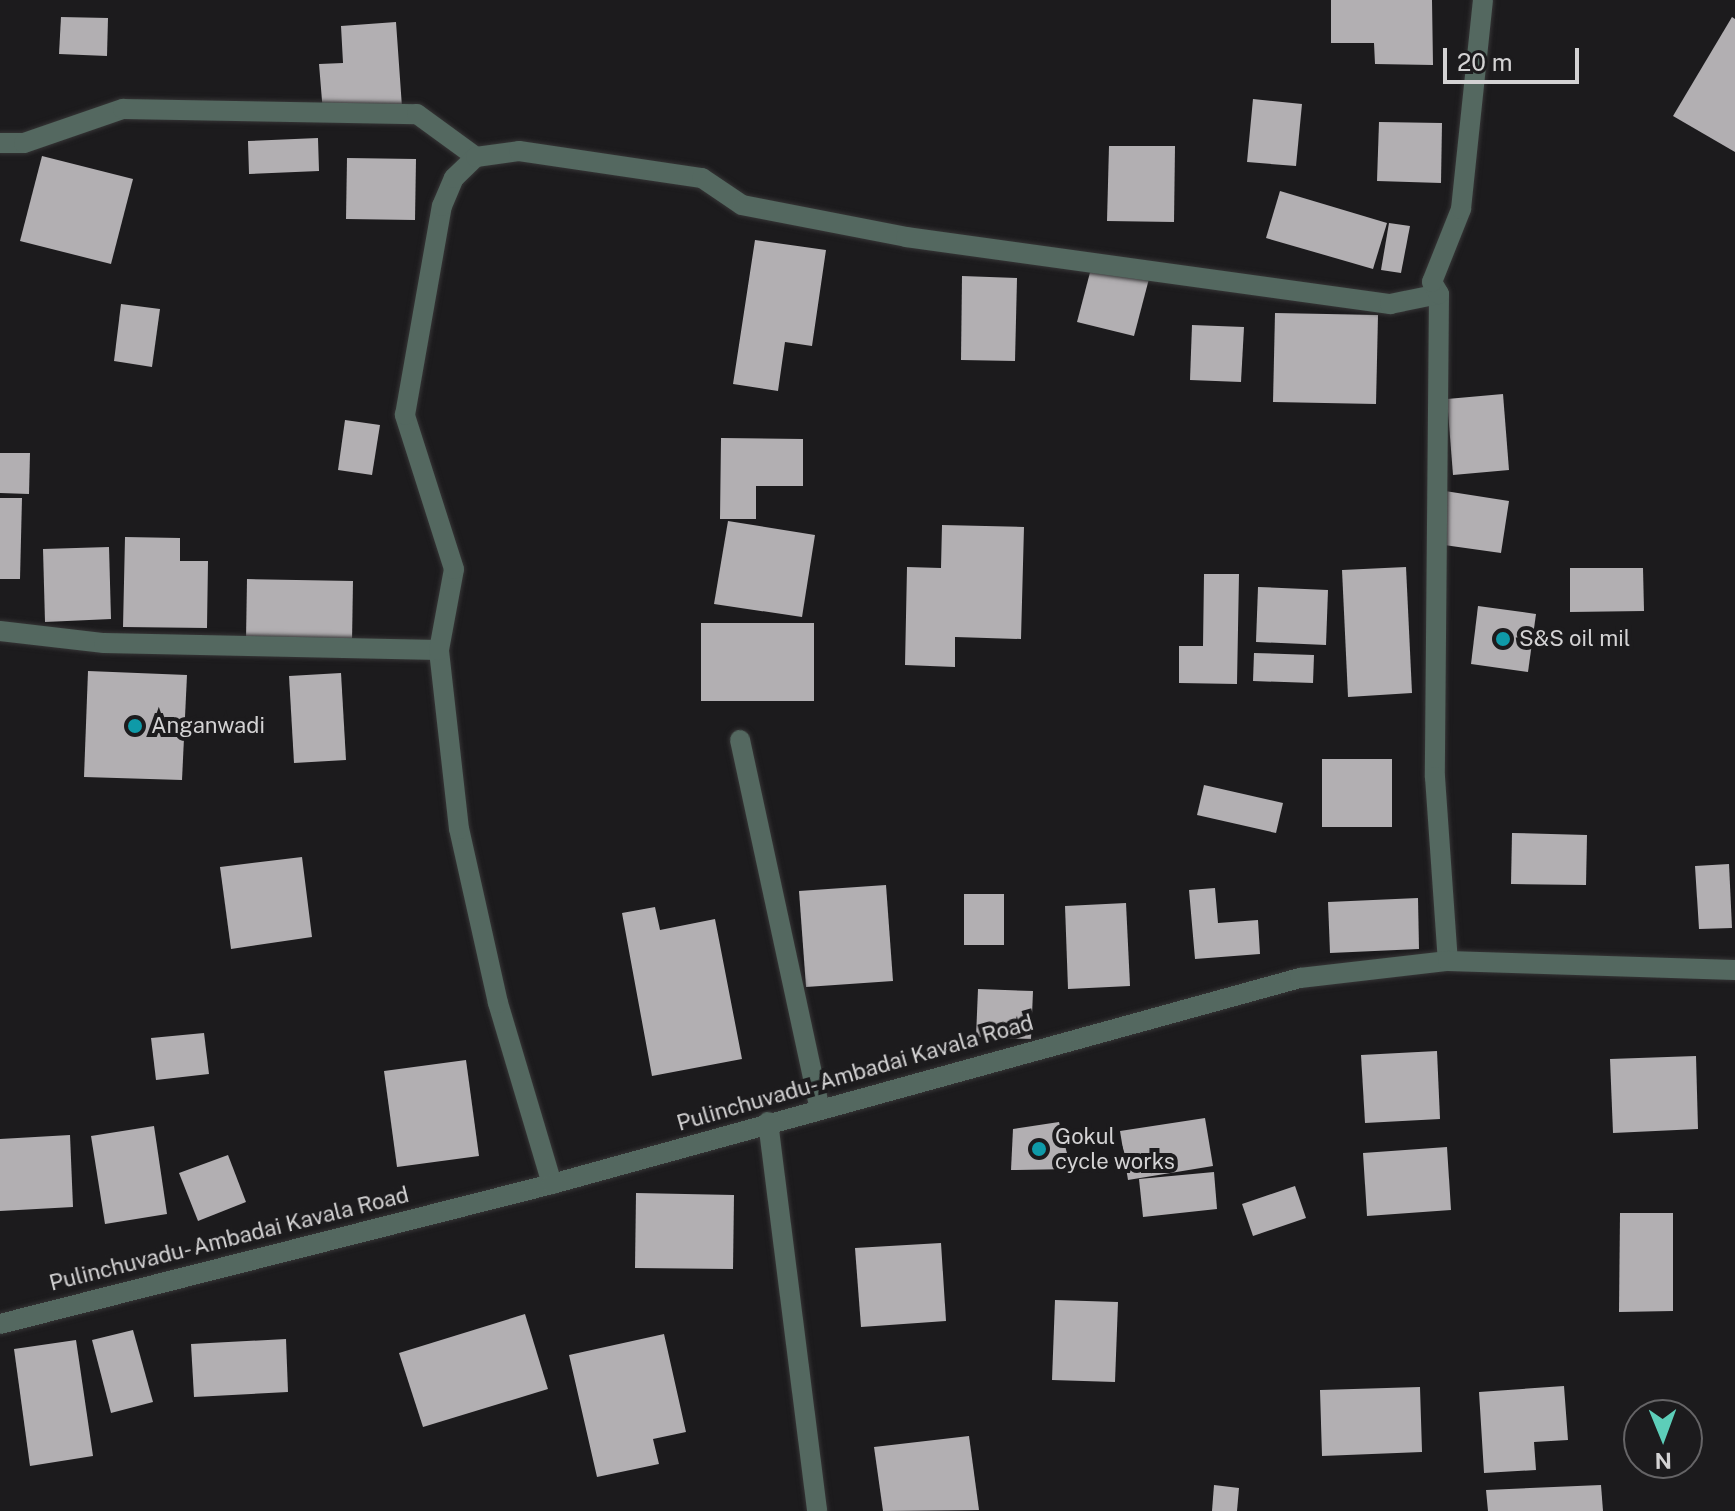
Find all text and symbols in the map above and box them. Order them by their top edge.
scale bar [1447,32,1583,82]
text: 20 m [1457,48,1513,76]
place label: S&S oil mil [1519,626,1631,652]
marker: S&S oil mil [1494,630,1512,648]
place label: Anganwadi [151,713,265,739]
marker: Anganwadi [126,717,144,735]
street label: Pulinchuvadu- Ambadai Kavala Road [672,1009,1038,1137]
place label: Gokul cycle works [1055,1123,1175,1174]
marker: Gokul cycle works [1030,1140,1048,1158]
street label: Pulinchuvadu- Ambadai Kavala Road [45,1181,413,1297]
north arrow [1623,1399,1703,1479]
text: N [1655,1448,1672,1474]

